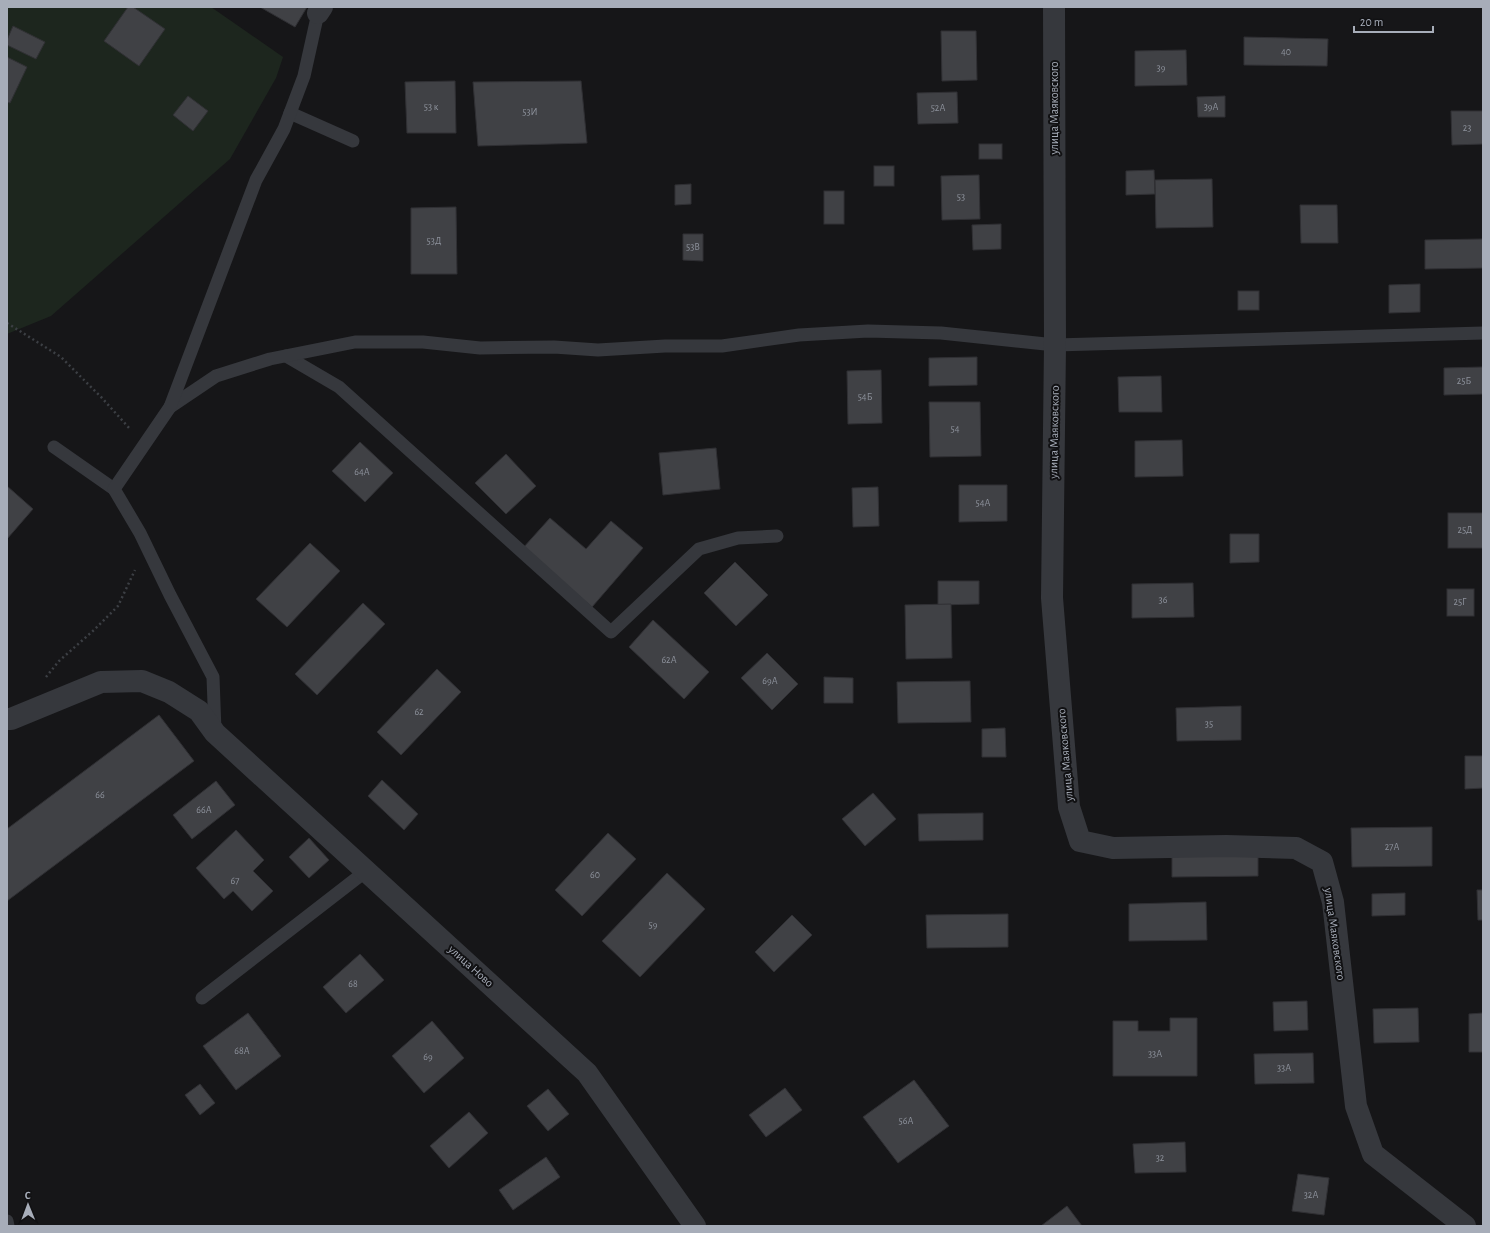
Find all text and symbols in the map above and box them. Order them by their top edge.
scale bar [1354,8,1433,34]
text: 20 m [1360,16,1383,28]
house number: 40 [1281,47,1291,57]
street label: улица Маяковского [1048,61,1061,156]
house number: 39 [1157,63,1166,73]
house number: 53 к [424,102,439,112]
house number: 39А [1204,102,1218,112]
house number: 52А [931,103,945,113]
house number: 53И [522,107,538,117]
house number: 23 [1463,123,1471,133]
house number: 53 [957,192,965,202]
house number: 53Д [427,236,442,246]
house number: 53В [686,242,700,252]
house number: 25Б [1457,376,1472,386]
street label: улица Маяковского [1047,385,1062,480]
house number: 54Б [858,392,873,402]
house number: 54 [951,424,960,434]
house number: 64А [354,467,370,477]
house number: 54А [976,498,991,508]
house number: 25Д [1457,525,1473,535]
house number: 36 [1159,595,1168,605]
house number: 25Г [1453,597,1467,607]
house number: 62А [661,655,677,665]
house number: 69А [762,676,778,686]
house number: 62 [414,707,424,717]
street label: улица Маяковского [1055,708,1076,803]
house number: 35 [1205,719,1213,729]
house number: 66 [95,790,105,800]
house number: 66А [196,805,212,815]
house number: 27А [1385,842,1399,852]
house number: 60 [590,870,600,880]
house number: 67 [231,876,239,886]
street label: улица Маяковского [1321,886,1347,981]
house number: 59 [649,920,658,930]
street label: улица Ново [445,942,496,990]
house number: 68 [348,979,358,989]
house number: 68А [234,1046,250,1056]
house number: 33А [1148,1049,1162,1059]
house number: 69 [423,1052,433,1062]
house number: 33А [1277,1063,1291,1073]
house number: 56А [899,1116,913,1126]
house number: 32 [1156,1153,1165,1163]
north arrow [8,1185,48,1225]
text: С [25,1190,31,1201]
house number: 32А [1304,1190,1318,1200]

